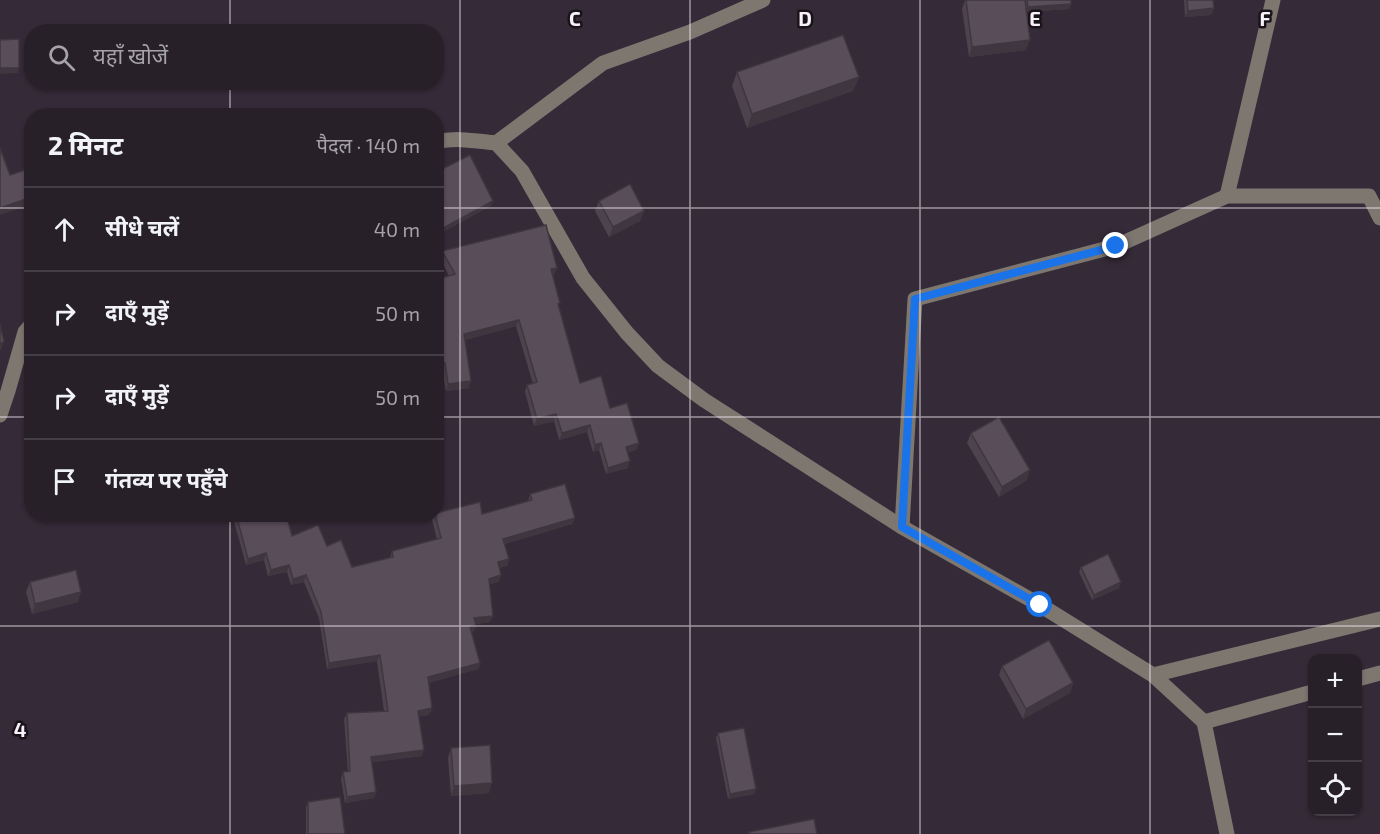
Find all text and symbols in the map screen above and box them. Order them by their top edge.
text: C [569,6,581,30]
text: D [798,6,812,30]
text: E [1029,6,1041,30]
text: F [1259,6,1271,30]
search box [24,24,444,90]
icon: search [45,41,78,74]
text: यहाँ खोजें [93,42,168,68]
text: 2 मिनट [48,129,123,160]
text: पैदल · 140 m [317,133,420,157]
icon: ahead [48,213,81,246]
text: सीधे चलें [105,214,179,240]
text: 40 m [374,217,420,241]
route end [1102,232,1128,258]
icon: right [48,297,81,330]
text: दाएँ मुड़ें [105,298,169,324]
text: 50 m [375,301,420,325]
icon: right [48,381,81,414]
text: दाएँ मुड़ें [105,382,169,408]
text: 50 m [375,385,420,409]
icon: arrive [48,465,81,498]
text: गंतव्य पर पहुँचे [105,466,228,492]
route start [1026,591,1052,617]
map controls [1308,654,1362,816]
button: + [1308,654,1362,708]
button: − [1308,708,1362,762]
text: 4 [14,717,27,741]
button: locate [1308,762,1362,816]

